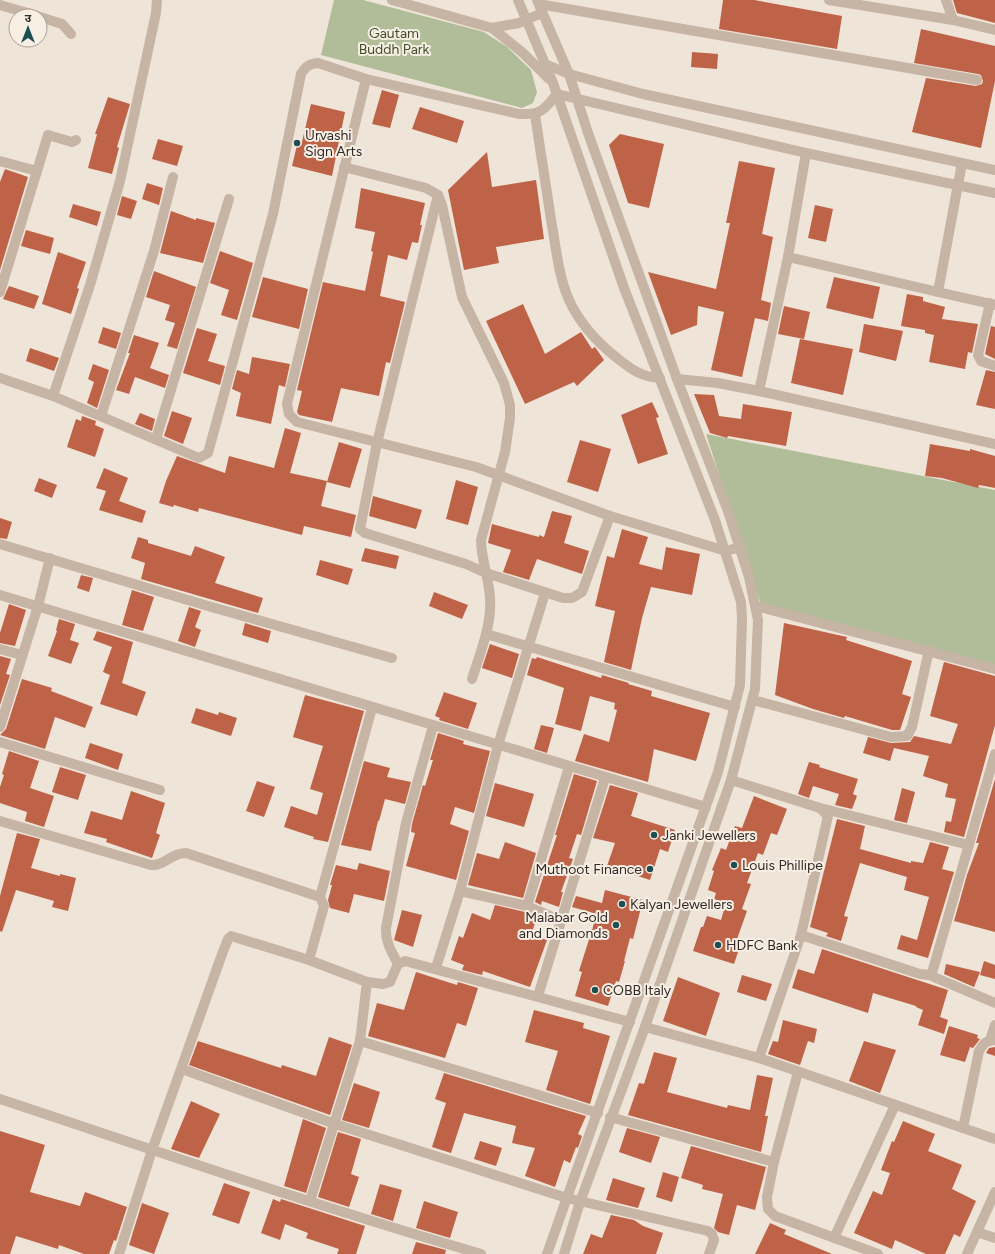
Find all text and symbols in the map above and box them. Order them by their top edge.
north arrow [8,8,48,48]
text: उ [25,12,32,25]
park label: Gautam Buddh Park [359,25,430,58]
place label: Urvashi Sign Arts [305,127,362,160]
marker: Urvashi Sign Arts [292,138,302,148]
place label: Janki Jewellers [662,827,756,844]
marker: Janki Jewellers [649,830,659,840]
place label: Louis Phillipe [742,857,823,874]
marker: Louis Phillipe [729,860,739,870]
place label: Muthoot Finance [535,861,642,878]
marker: Muthoot Finance [645,864,655,874]
place label: Kalyan Jewellers [630,896,732,913]
marker: Kalyan Jewellers [617,899,627,909]
place label: Malabar Gold and Diamonds [519,909,608,942]
marker: Malabar Gold and Diamonds [611,920,621,930]
place label: HDFC Bank [726,937,798,954]
marker: HDFC Bank [713,940,723,950]
place label: COBB Italy [603,982,672,999]
marker: COBB Italy [590,985,600,995]

